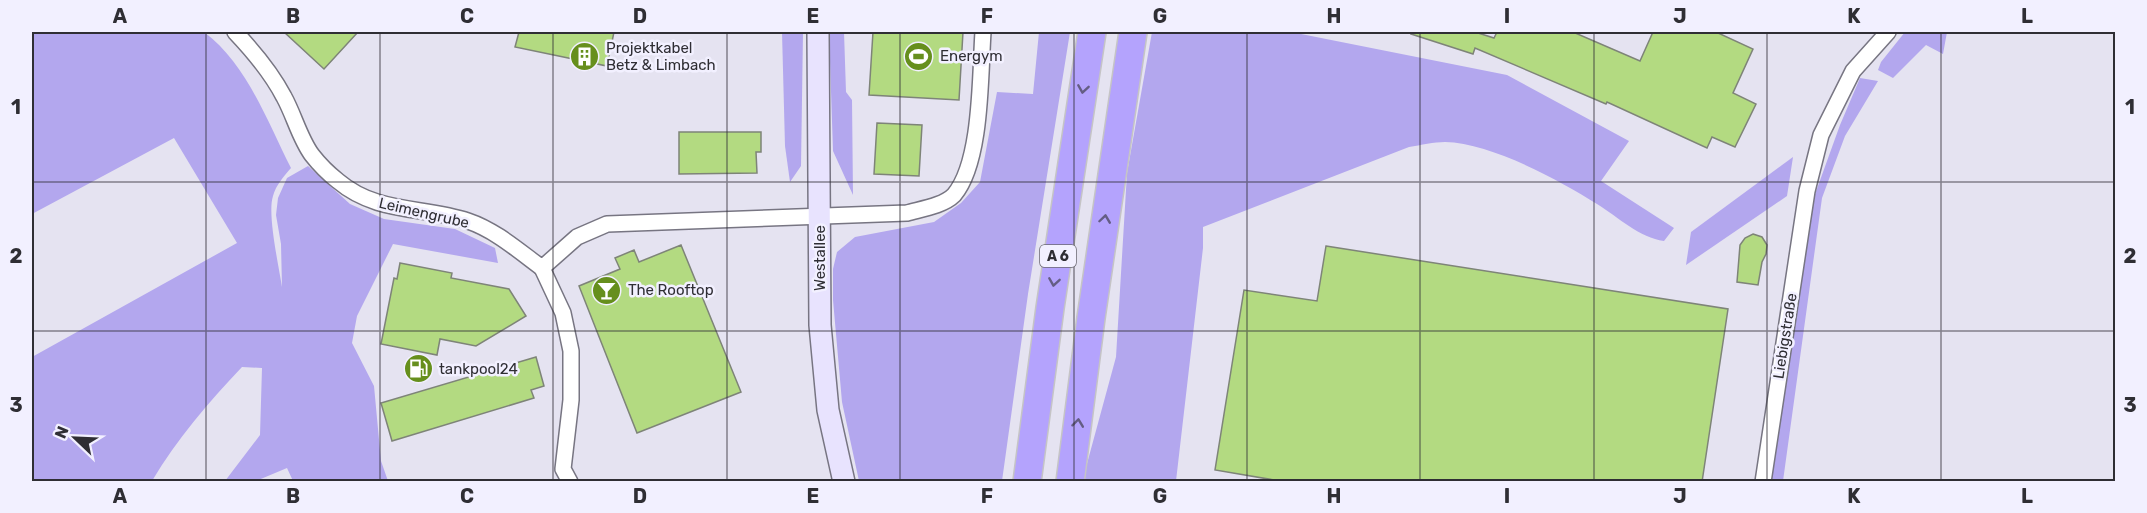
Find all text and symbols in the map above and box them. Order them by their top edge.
text: A [113,4,128,28]
text: B [286,4,300,28]
text: C [460,4,474,28]
text: D [633,4,647,28]
text: E [807,4,819,28]
text: F [981,4,993,28]
text: G [1153,4,1167,28]
text: H [1327,4,1341,28]
text: I [1504,4,1510,28]
text: J [1673,4,1687,28]
text: K [1847,4,1861,28]
text: L [2021,4,2033,28]
place label: Projektkabel Betz & Limbach [606,39,716,74]
sports icon: Energym [903,40,935,72]
building icon: Projektkabel Betz & Limbach [569,41,601,73]
place label: Energym [940,47,1003,65]
one-way arrow [1077,84,1090,94]
text: 1 [11,95,21,119]
text: 1 [2125,95,2135,119]
street label: Leimengrube [377,194,471,232]
one-way arrow [1099,214,1111,223]
street label: Westallee [811,225,829,291]
text: 2 [10,244,23,268]
text: 2 [2124,244,2137,268]
road number: A 6 [1040,245,1076,267]
bar icon: The Rooftop [591,274,623,306]
one-way arrow [1048,277,1061,287]
place label: The Rooftop [628,281,714,299]
street label: Liebigstraße [1769,292,1801,380]
fuel station icon: tankpool24 [402,353,434,385]
place label: tankpool24 [439,360,518,378]
text: 3 [9,393,23,417]
text: 3 [2123,393,2137,417]
north arrow [45,408,105,468]
one-way arrow [1071,419,1083,428]
text: N [51,423,73,441]
text: A [113,484,128,508]
text: B [286,484,300,508]
text: C [460,484,474,508]
text: D [633,484,647,508]
text: E [807,484,819,508]
text: F [981,484,993,508]
text: G [1153,484,1167,508]
text: H [1327,484,1341,508]
text: I [1504,484,1510,508]
text: J [1673,484,1687,508]
text: K [1847,484,1861,508]
text: L [2021,484,2033,508]

